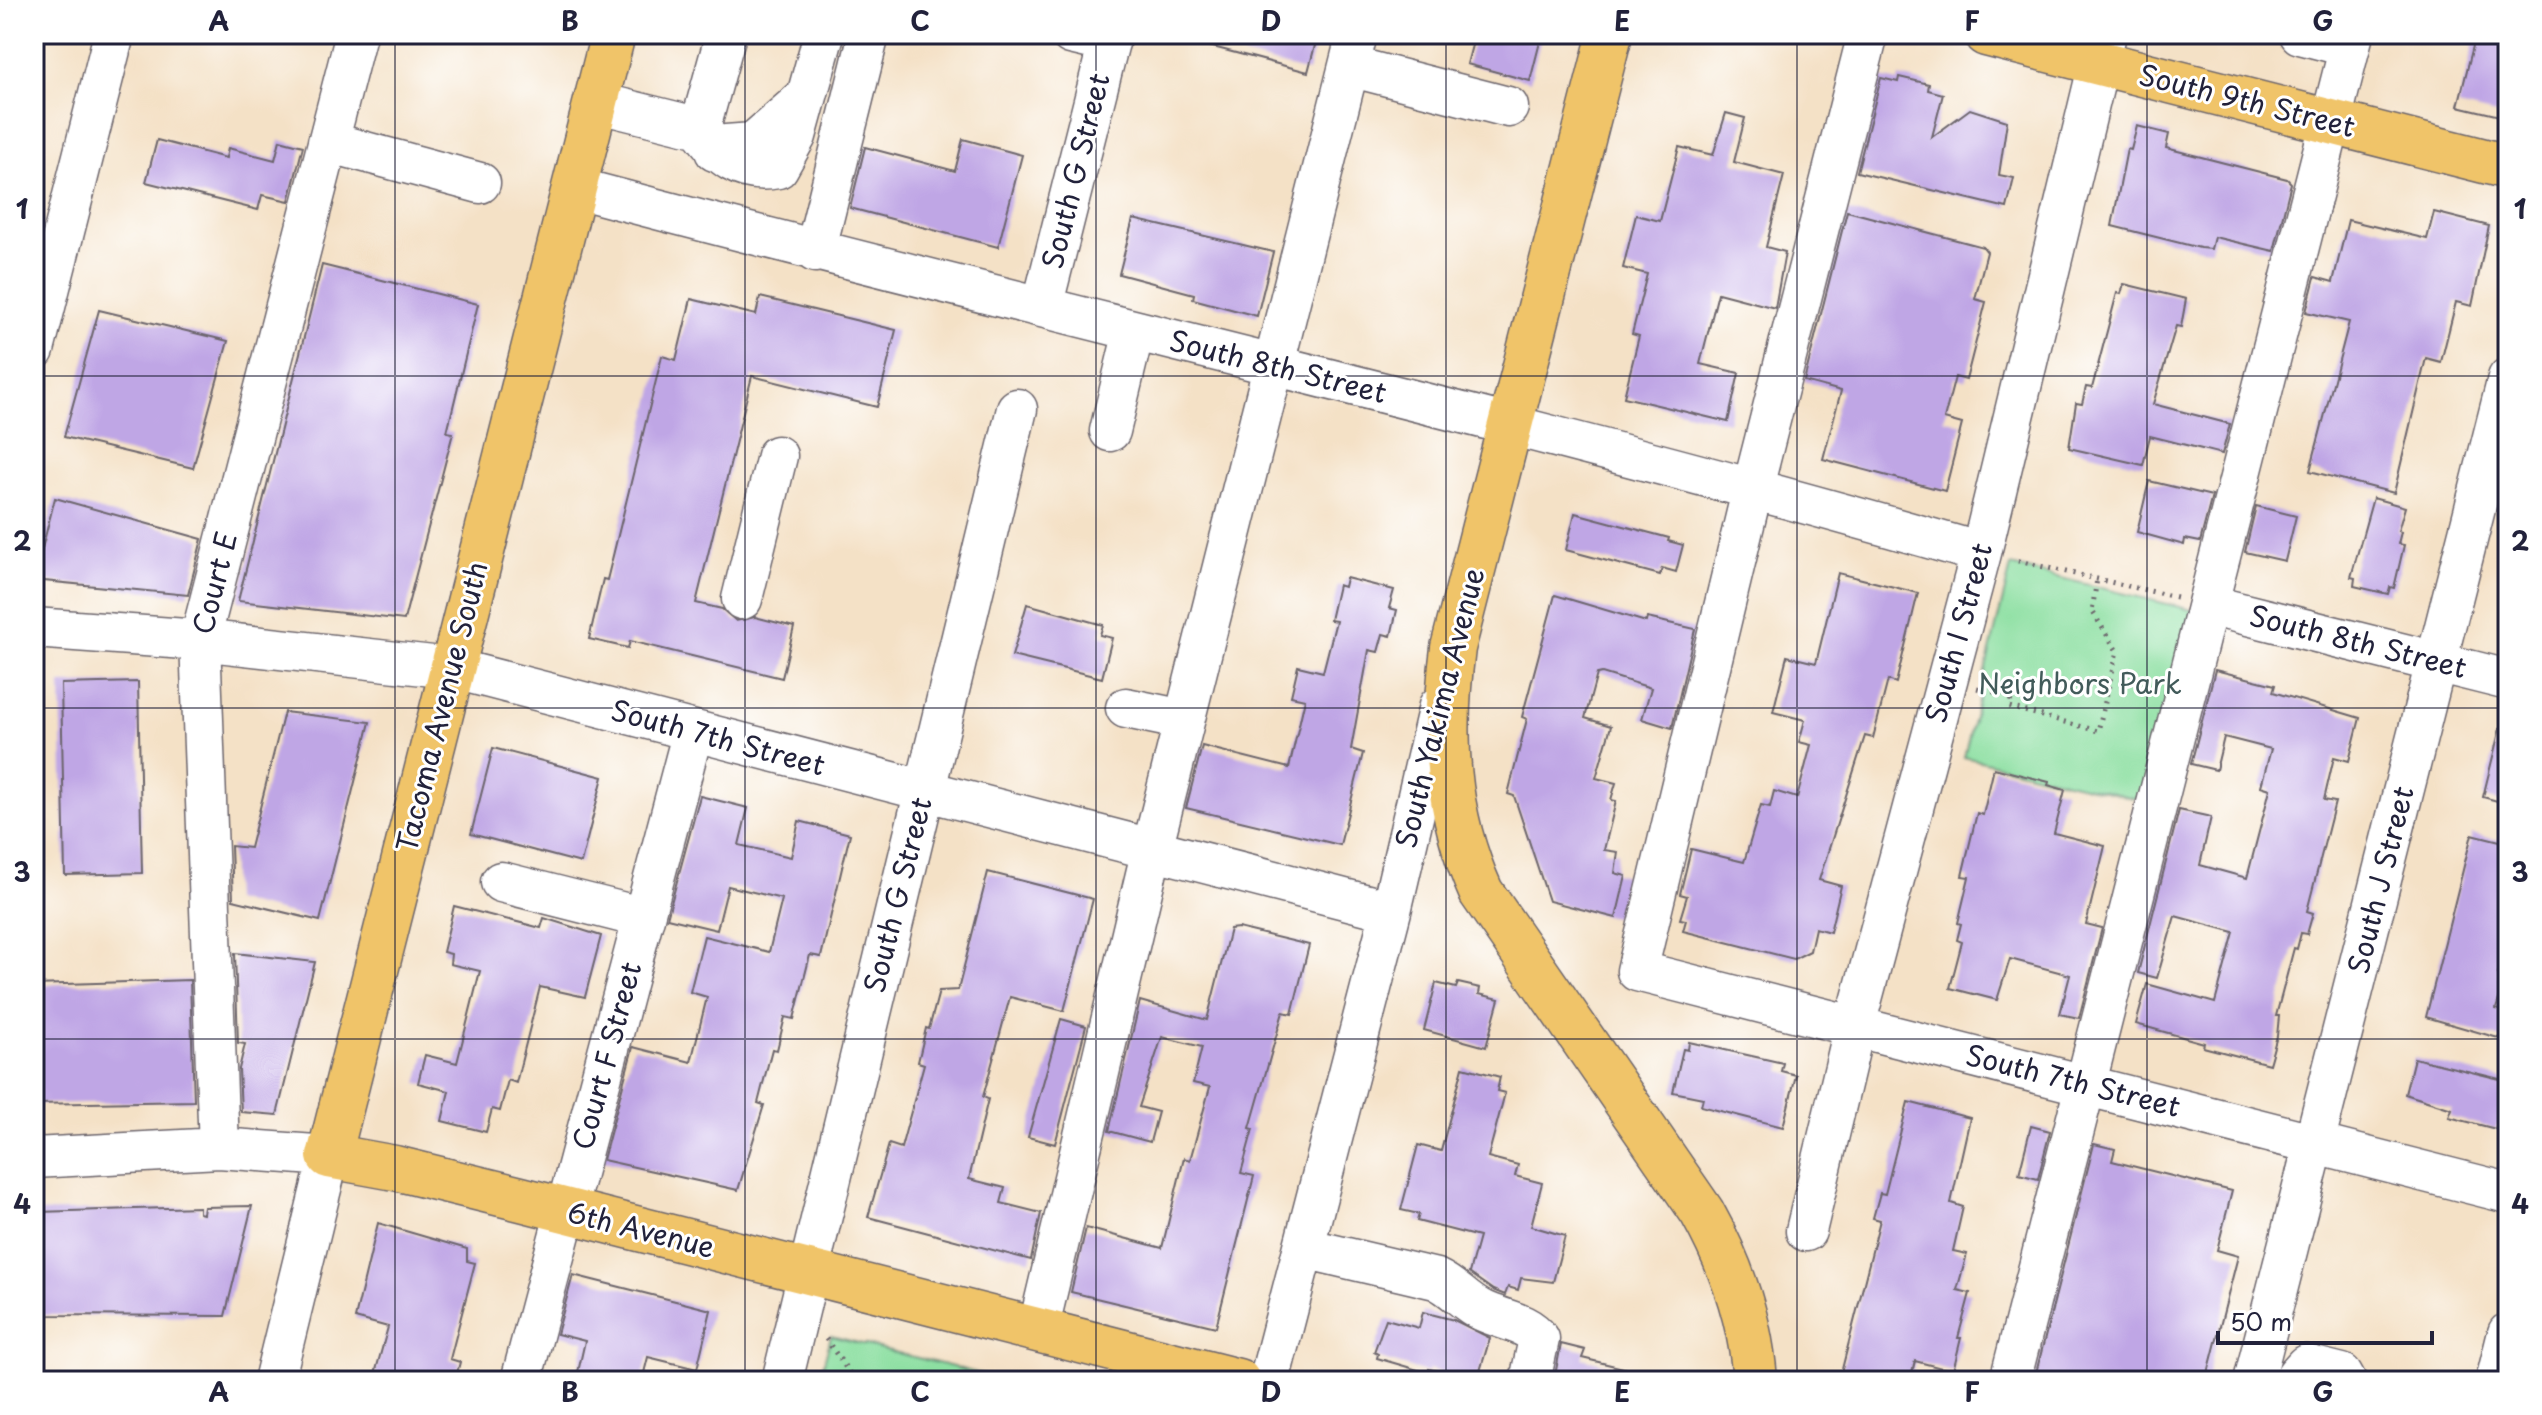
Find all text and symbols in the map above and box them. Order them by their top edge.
text: A [209,1,229,40]
text: B [561,1,579,40]
text: C [910,1,930,40]
text: D [1261,1,1281,40]
text: E [1614,1,1630,40]
text: F [1964,1,1980,40]
text: G [2312,1,2334,40]
street label: South 9th Street [2135,52,2360,147]
street label: South G Street [1029,68,1120,273]
text: 1 [16,189,28,228]
text: 1 [2514,189,2526,228]
street label: South 8th Street [1165,318,1391,413]
text: 2 [13,521,31,560]
text: 2 [2511,521,2529,560]
street label: Court E [180,527,247,639]
street label: South I Street [1913,538,2002,727]
street label: Tacoma Avenue South [384,557,497,857]
street label: South Yakima Avenue [1383,563,1494,852]
street label: South 8th Street [2245,593,2471,688]
park label: Neighbors Park [1978,661,2182,704]
street label: South 7th Street [607,687,830,786]
street label: South J Street [2335,781,2424,978]
street label: South G Street [851,792,942,997]
text: 3 [13,852,31,891]
text: 3 [2511,852,2529,891]
street label: Court F Street [560,957,651,1154]
street label: South 7th Street [1962,1032,2185,1127]
text: 4 [13,1184,31,1223]
text: 4 [2511,1184,2529,1223]
street label: 6th Avenue [563,1190,719,1268]
scale bar [2218,1295,2432,1345]
text: 50 m [2230,1303,2292,1339]
text: A [209,1372,229,1411]
text: B [561,1372,579,1411]
text: C [910,1372,930,1411]
text: D [1261,1372,1281,1411]
text: E [1614,1372,1630,1411]
text: F [1964,1372,1980,1411]
text: G [2312,1372,2334,1411]

